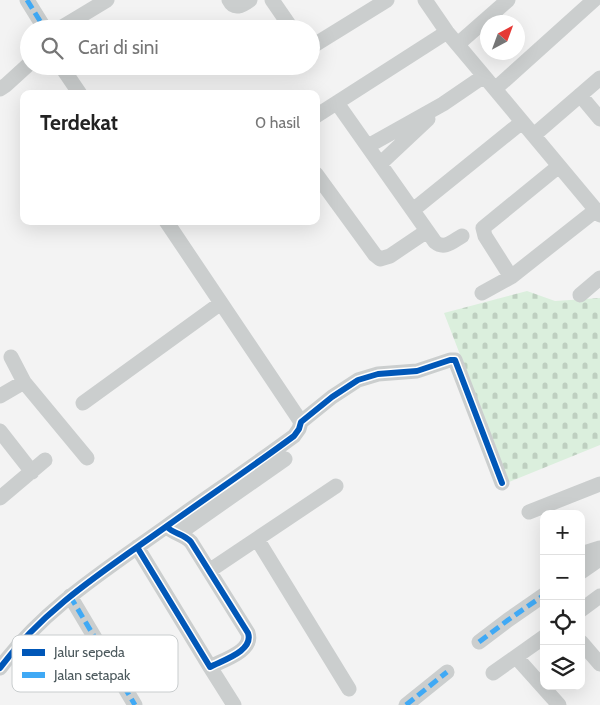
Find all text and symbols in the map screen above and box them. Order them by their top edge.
north arrow [480,15,525,60]
search box [20,20,320,75]
icon: search [38,34,66,62]
text: Cari di sini [78,36,159,59]
text: Terdekat [40,110,118,135]
text: 0 hasil [255,113,300,132]
map controls [540,510,585,690]
button: + [540,510,585,555]
button: − [540,555,585,600]
button: locate [540,600,585,645]
legend [12,635,178,692]
text: Jalur sepeda [53,643,125,661]
button: layers [540,645,585,690]
text: Jalan setapak [53,666,131,684]

